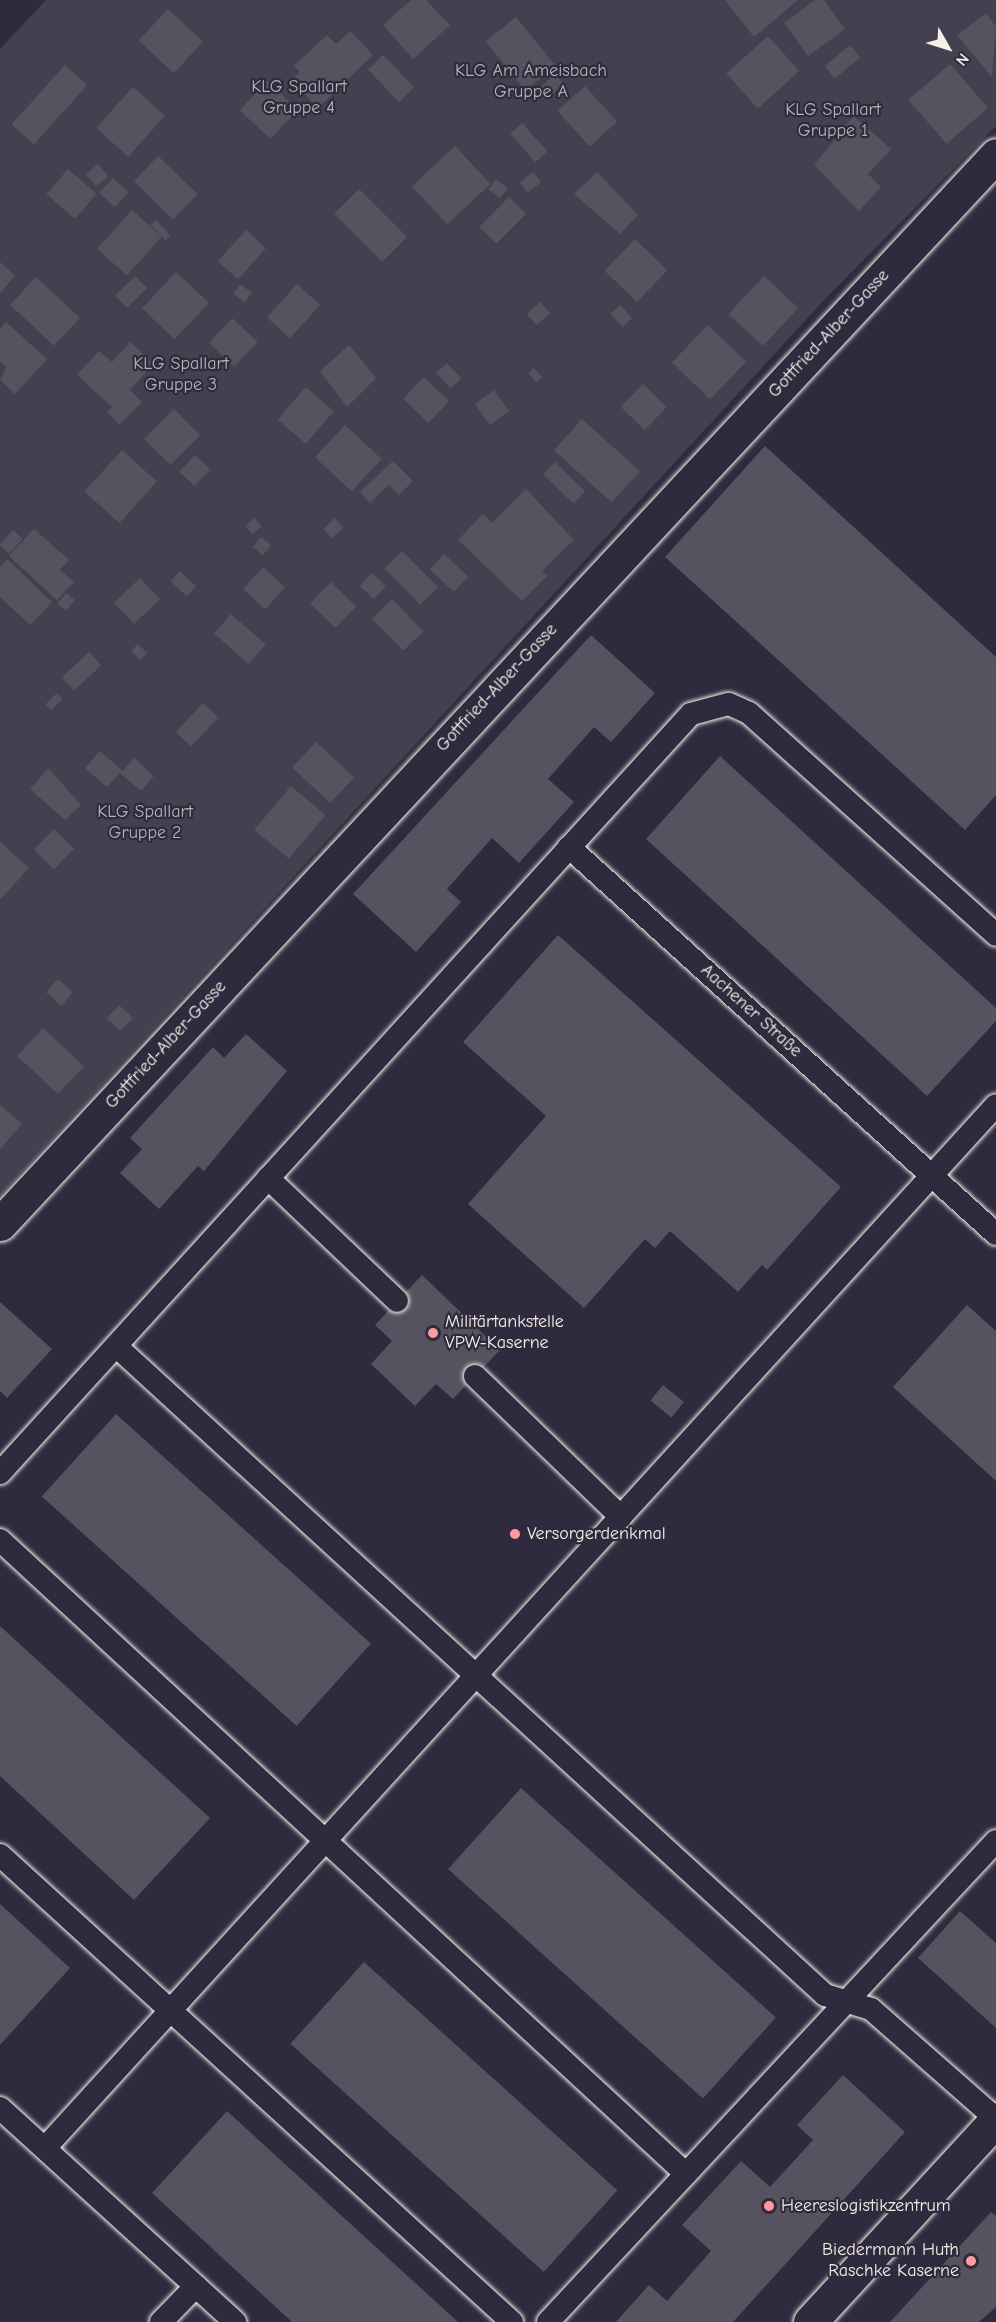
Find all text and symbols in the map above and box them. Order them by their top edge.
north arrow [918,18,978,78]
text: N [952,50,972,69]
park label: KLG Am Ameisbach Gruppe A [455,61,607,104]
park label: KLG Spallart Gruppe 4 [251,77,347,119]
park label: KLG Spallart Gruppe 1 [785,100,881,142]
street label: Gottfried-Alber-Gasse [764,265,894,403]
park label: KLG Spallart Gruppe 3 [133,354,229,397]
street label: Gottfried-Alber-Gasse [432,619,562,757]
park label: KLG Spallart Gruppe 2 [97,802,193,844]
street label: Aachener Straße [696,960,806,1062]
street label: Gottfried-Alber-Gasse [101,976,231,1114]
place label: Militärtankstelle VPW-Kaserne [445,1312,564,1354]
marker: Militärtankstelle VPW-Kaserne [426,1326,440,1340]
place label: Versorgerdenkmal [527,1523,666,1545]
marker: Versorgerdenkmal [508,1527,522,1541]
place label: Heereslogistikzentrum [781,2195,951,2217]
marker: Heereslogistikzentrum [762,2199,776,2213]
place label: Biedermann Huth Raschke Kaserne [822,2240,959,2282]
marker: Biedermann Huth Raschke Kaserne [964,2254,978,2268]

